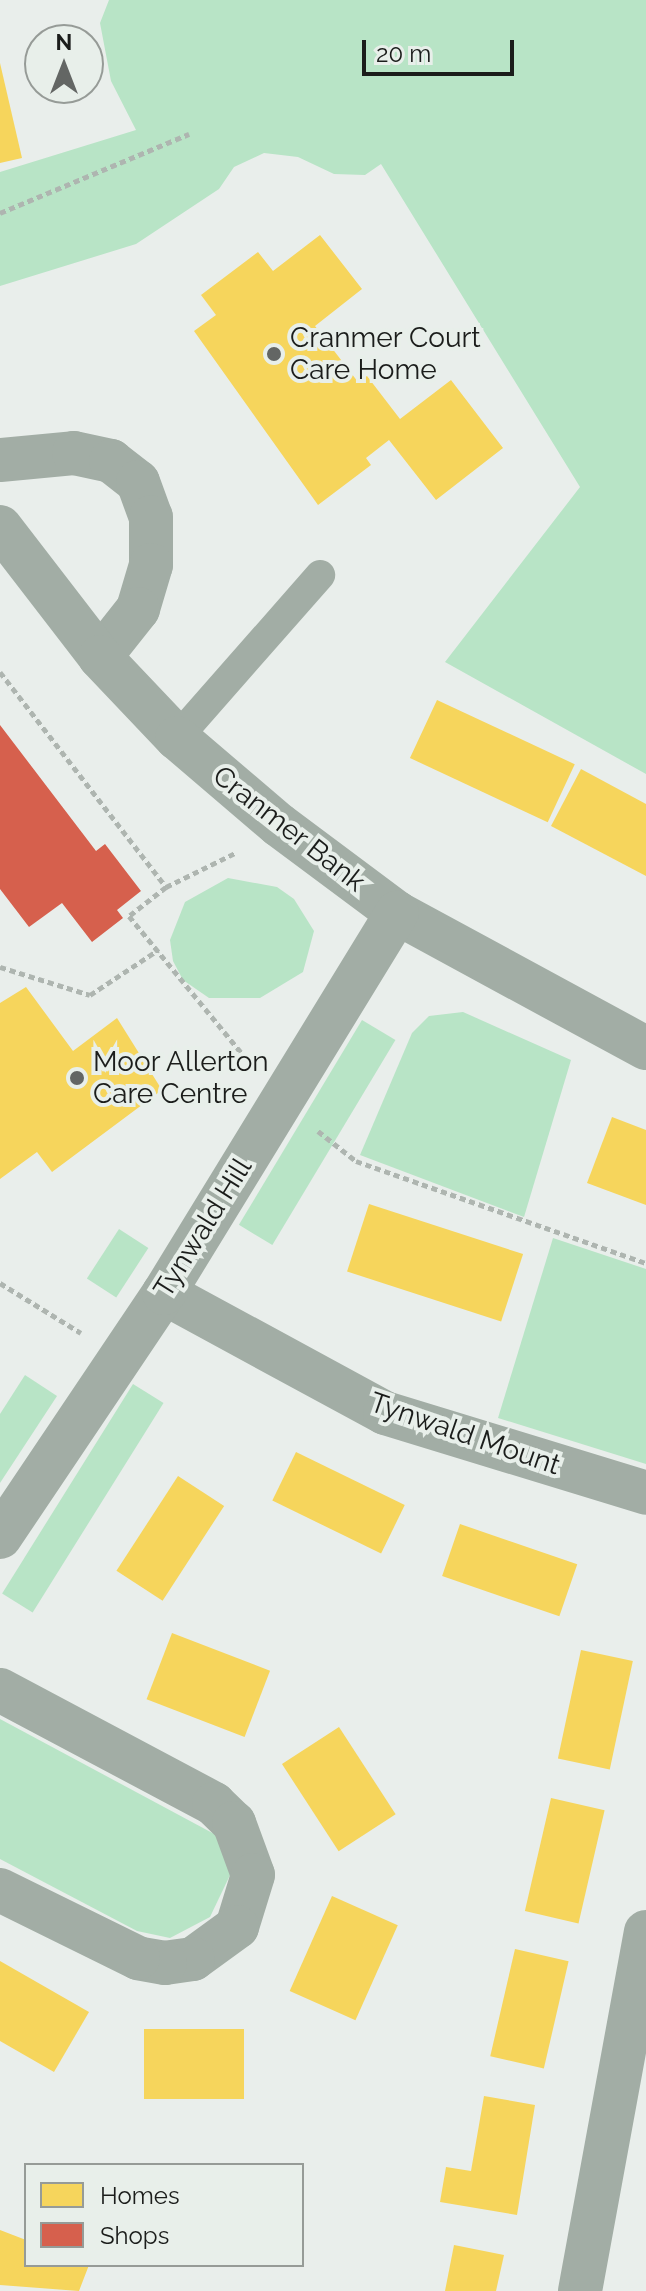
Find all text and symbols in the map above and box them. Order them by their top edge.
north arrow [24,24,104,104]
scale bar [366,24,518,74]
text: N [56,29,72,55]
text: 20 m [376,39,431,68]
place label: Cranmer Court Care Home [290,321,481,387]
marker: Cranmer Court Care Home [265,345,283,363]
street label: Cranmer Bank [206,759,372,899]
place label: Moor Allerton Care Centre [93,1045,270,1111]
marker: Moor Allerton Care Centre [68,1069,86,1087]
street label: Tynwald Hill [147,1152,259,1304]
street label: Tynwald Mount [365,1386,565,1482]
legend [24,2163,304,2267]
text: Homes [100,2181,180,2210]
text: Shops [100,2221,169,2250]

